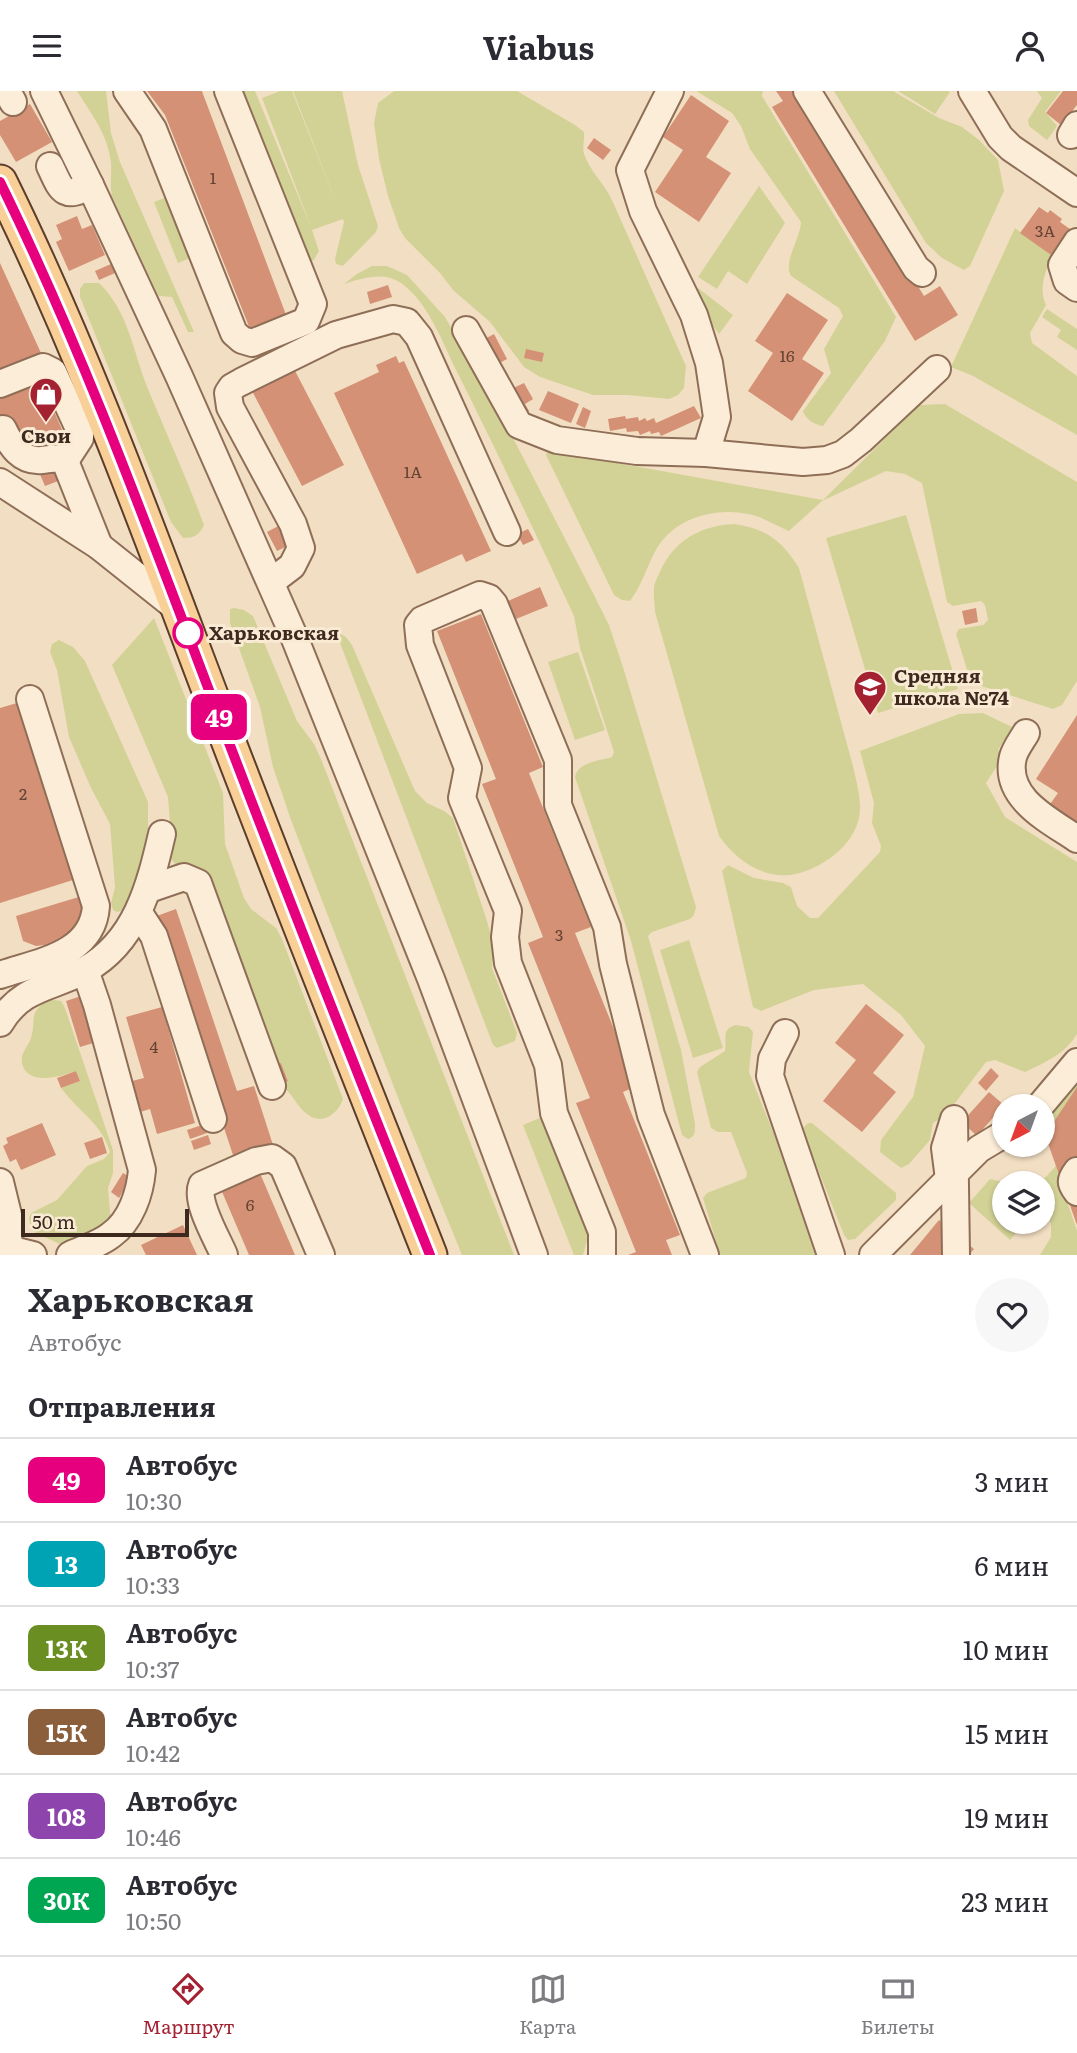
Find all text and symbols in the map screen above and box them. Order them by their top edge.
text: Viabus [483,22,594,70]
icon: menu [28,27,66,65]
icon: person [1011,27,1049,65]
house number: 1 [210,165,217,189]
house number: 3А [1035,218,1055,242]
house number: 16 [779,343,795,367]
shop icon: Свои [27,375,65,424]
place label: Свои [21,421,71,449]
house number: 1А [404,459,422,483]
marker: Харьковская [173,618,203,648]
place label: Харьковская [209,618,339,646]
place label: Средняя школа №74 [894,661,1009,711]
school or university icon: Средняя школа №74 [851,668,889,717]
line badge: 49 [188,694,250,740]
text: 49 [205,699,233,734]
house number: 2 [19,781,27,805]
house number: 3 [555,922,563,946]
house number: 4 [150,1034,159,1058]
north arrow [992,1094,1055,1157]
map controls [992,1094,1055,1234]
button: layers [992,1171,1055,1234]
house number: 6 [246,1192,255,1216]
scale bar [21,1206,189,1238]
text: 50 m [32,1207,75,1235]
text: Харьковская [28,1273,254,1322]
button: heart [975,1278,1049,1352]
text: Автобус [28,1324,122,1358]
text: Отправления [28,1386,216,1425]
text: Автобус [126,1444,237,1483]
text: 3 мин [974,1461,1049,1500]
text: 49 [52,1462,81,1497]
text: 10:30 [126,1483,182,1517]
text: Автобус [126,1528,237,1567]
text: 6 мин [975,1545,1049,1584]
text: 13 [55,1546,78,1581]
text: 10:33 [126,1567,180,1601]
text: Автобус [126,1612,237,1651]
text: 10 мин [963,1629,1049,1668]
text: 13К [46,1630,87,1665]
text: 10:37 [126,1651,180,1685]
text: Автобус [126,1696,237,1735]
text: 15 мин [965,1713,1049,1752]
text: 15К [46,1714,87,1749]
text: 10:42 [126,1735,180,1769]
text: Автобус [126,1780,237,1819]
text: 19 мин [964,1797,1049,1836]
text: 108 [47,1798,86,1833]
text: 10:46 [126,1819,181,1853]
text: Автобус [126,1864,237,1903]
text: 23 мин [961,1881,1049,1920]
text: 30К [43,1882,90,1917]
text: 10:50 [126,1903,181,1937]
tab: Маршрут [142,1970,235,2040]
tab: Карта [519,1970,576,2040]
tab: Билеты [861,1970,935,2040]

